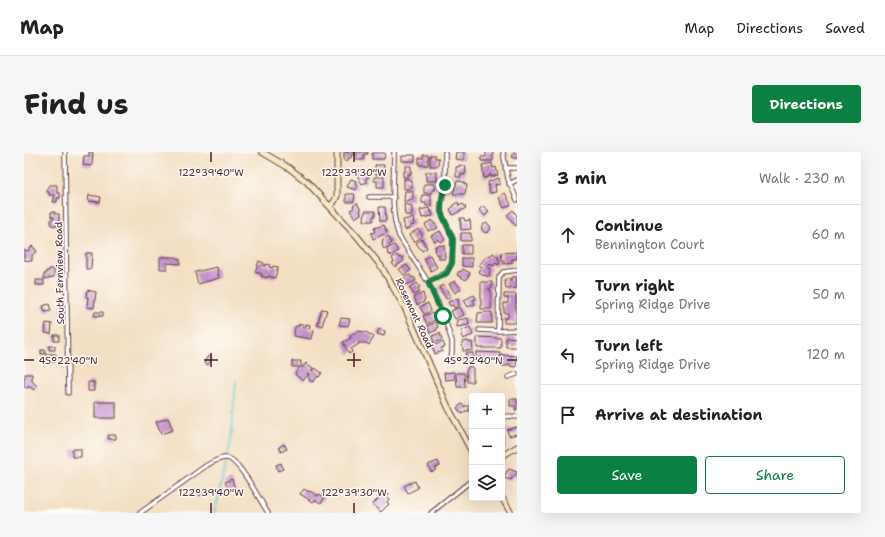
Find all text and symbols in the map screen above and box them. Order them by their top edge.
text: Map [20,15,64,40]
text: Map [685,19,715,37]
text: Directions [737,19,803,37]
text: Saved [825,19,865,37]
text: Find us [24,85,129,123]
button: Directions [752,85,861,123]
text: 122°39'40"W [178,166,244,179]
text: 122°39'30"W [321,166,387,179]
text: 3 min [557,167,607,189]
text: Walk · 230 m [759,170,845,187]
route end [436,176,454,194]
text: Continue [595,216,663,236]
street label: South Fernview Road [52,221,67,324]
icon: ahead [557,224,579,246]
text: 60 m [812,226,845,243]
text: Bennington Court [595,236,705,253]
street label: Rosemont Road [393,276,437,351]
text: Turn right [595,276,675,296]
icon: right [557,284,579,306]
text: 50 m [812,286,845,303]
text: Spring Ridge Drive [595,296,711,313]
route start [434,307,452,325]
text: Turn left [595,336,663,356]
icon: left [557,344,579,366]
text: 120 m [807,346,845,363]
text: 45°22'40"N [38,354,98,367]
text: 45°22'40"N [443,354,503,367]
text: Spring Ridge Drive [595,356,711,373]
map controls [469,393,505,501]
button: + [469,393,505,429]
icon: arrive [557,404,579,426]
text: Arrive at destination [595,405,763,425]
button: − [469,429,505,465]
button: Save [557,456,697,494]
button: Share [705,456,845,494]
button: layers [469,465,505,501]
text: 122°39'40"W [178,486,244,499]
text: 122°39'30"W [321,486,387,499]

